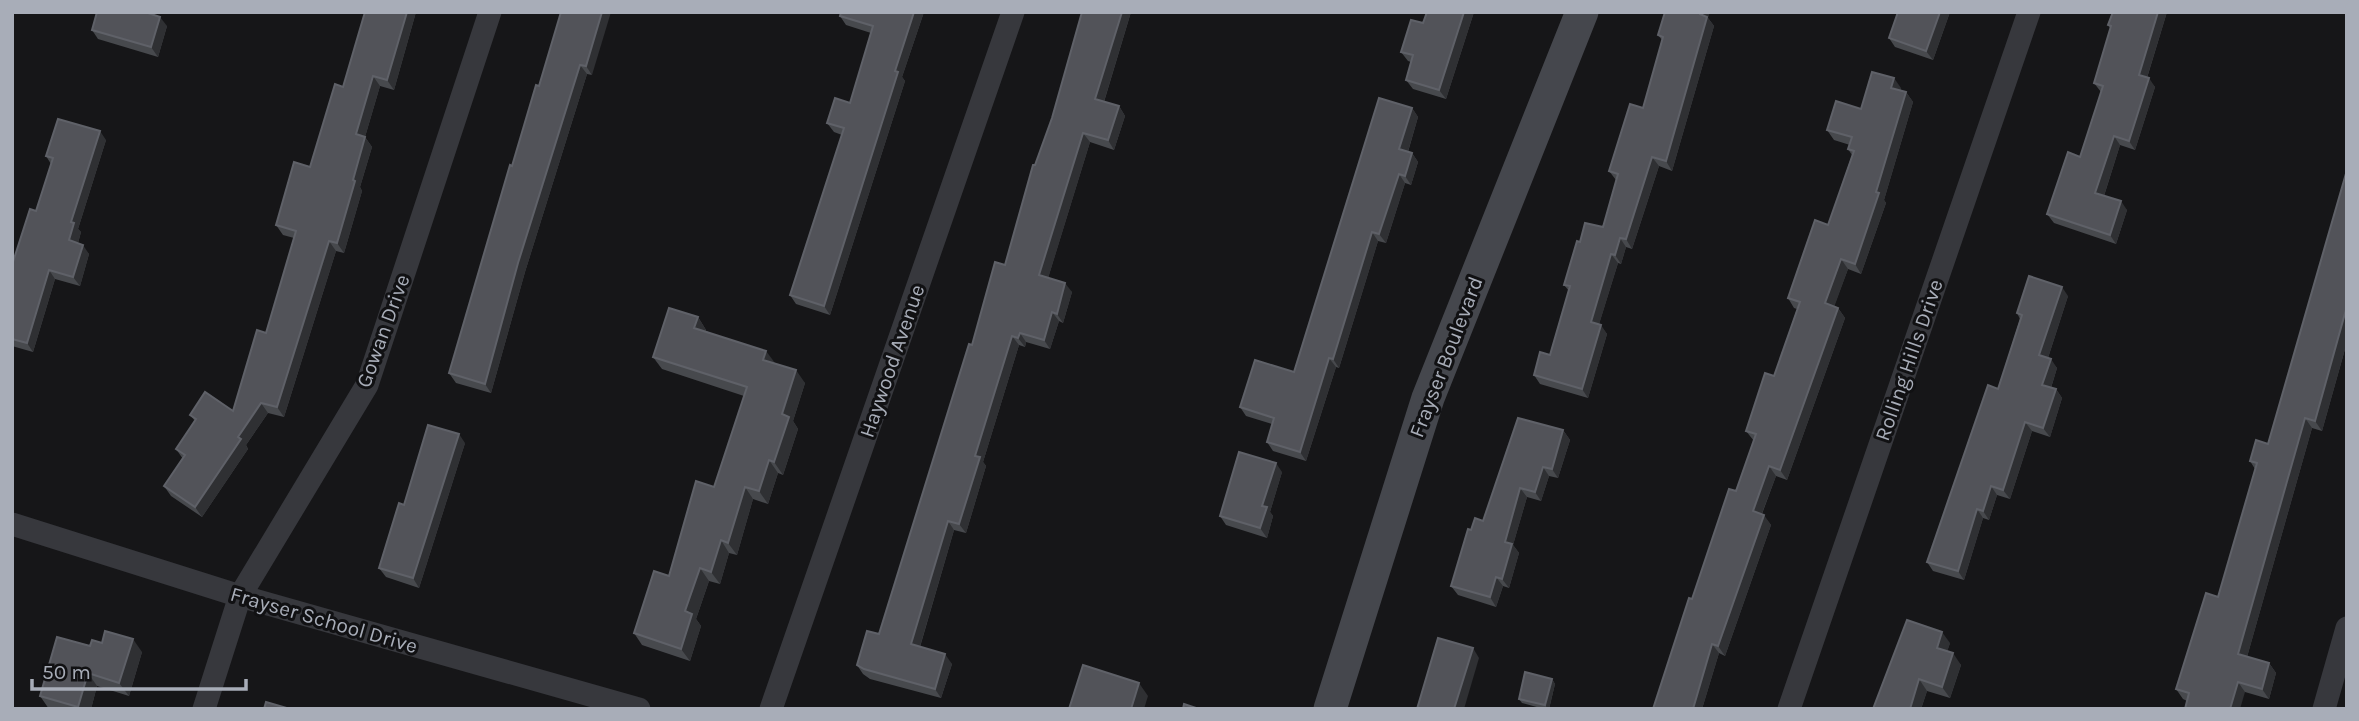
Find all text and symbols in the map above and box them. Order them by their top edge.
street label: Gowan Drive [351,271,415,391]
street label: Frayser Boulevard [1404,273,1488,441]
street label: Rolling Hills Drive [1870,276,1948,444]
street label: Haywood Avenue [855,281,929,441]
street label: Frayser School Drive [228,582,420,658]
scale bar [32,648,245,692]
text: 50 m [42,660,91,684]

